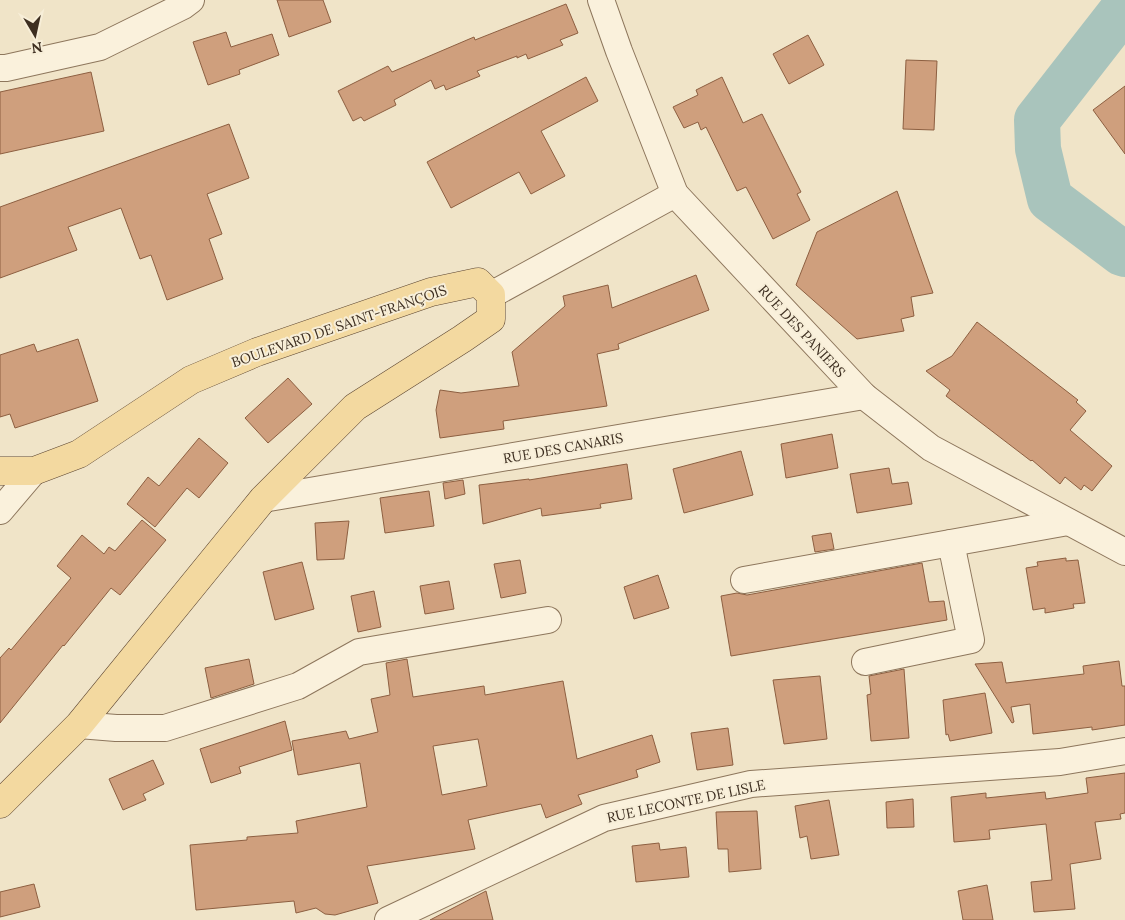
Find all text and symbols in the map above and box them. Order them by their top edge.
north arrow [10,10,60,60]
text: N [30,38,44,58]
street label: BOULEVARD DE SAINT-FRANÇOIS [229,281,449,371]
street label: RUE DES PANIERS [755,281,849,381]
street label: RUE DES CANARIS [502,429,624,467]
street label: RUE LECONTE DE LISLE [605,775,767,827]

